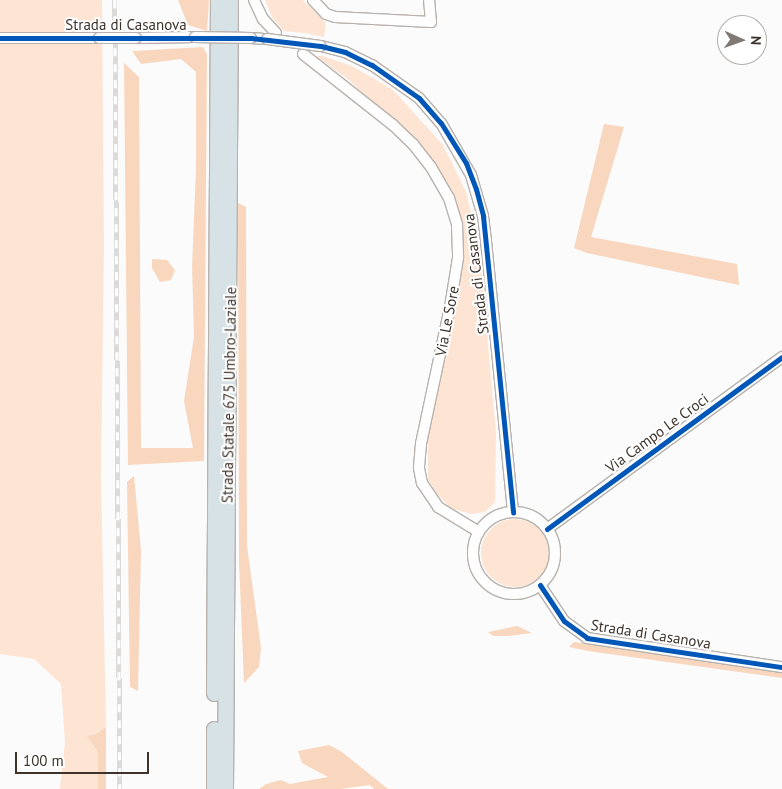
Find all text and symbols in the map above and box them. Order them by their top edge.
north arrow [717,15,767,65]
street label: Strada di Casanova [65,16,187,34]
text: N [747,36,765,45]
street label: Strada di Casanova [460,213,492,335]
street label: Via Le Sore [431,284,463,358]
street label: Strada Statale 675 Umbro-Laziale [218,287,240,503]
street label: Via Campo Le Croci [602,390,712,476]
street label: Strada di Casanova [590,616,712,652]
scale bar [18,742,151,774]
text: 100 m [23,751,64,770]

